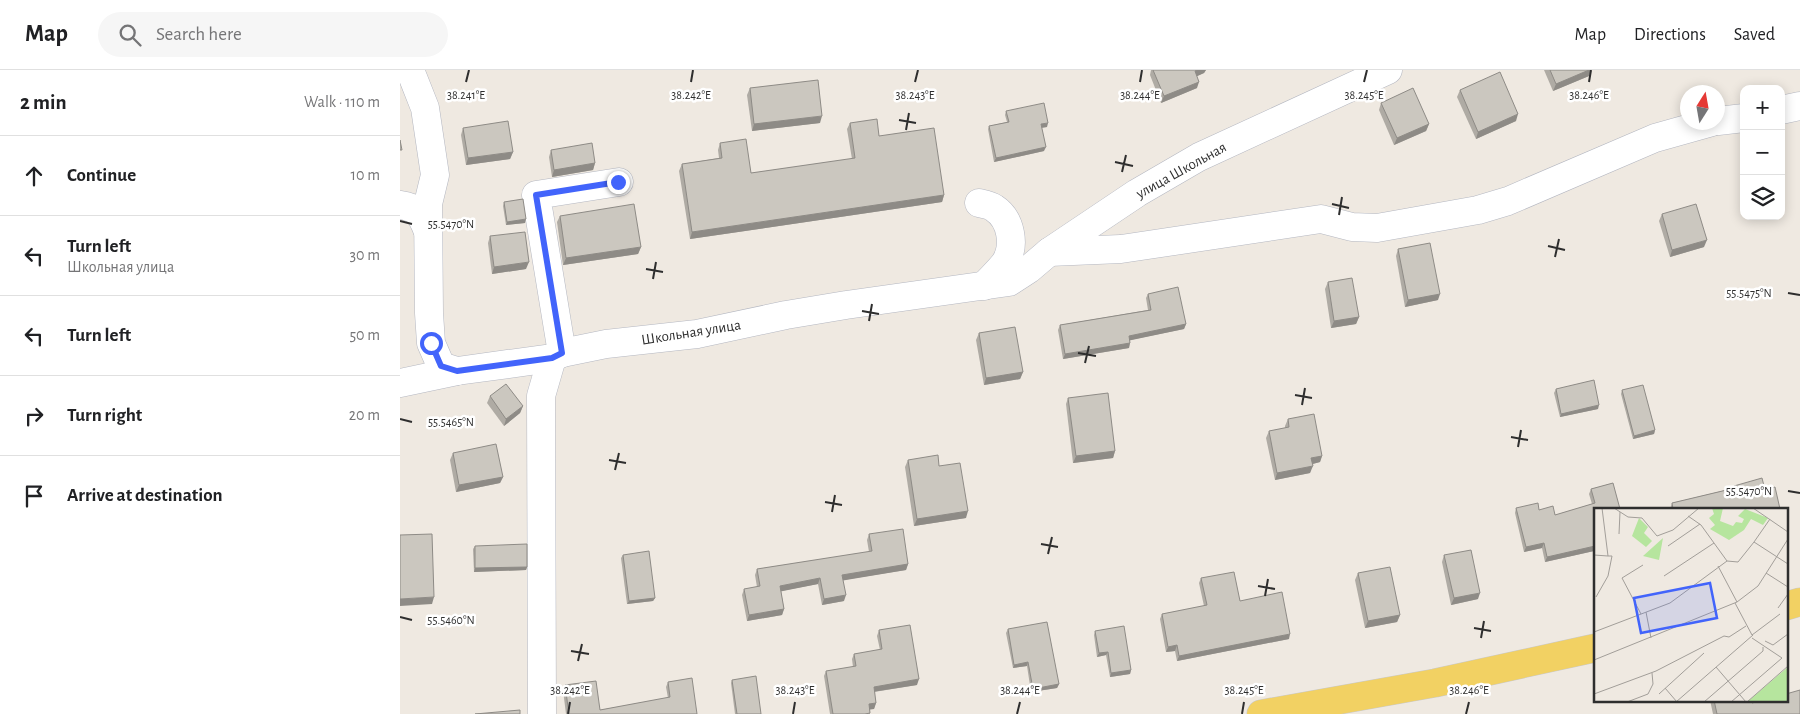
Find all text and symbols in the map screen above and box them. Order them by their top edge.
search box [98,12,448,57]
icon: search [116,21,144,49]
text: Map [25,22,68,46]
text: Search here [156,25,242,44]
text: Map [1575,26,1606,44]
text: Directions [1634,26,1706,44]
text: Saved [1734,26,1775,44]
north arrow [1680,85,1725,130]
map controls [1740,85,1785,220]
button: + [1740,85,1785,130]
text: 38.241°E [447,89,485,101]
text: 38.242°E [671,89,711,101]
text: 38.243°E [896,89,935,101]
text: 38.244°E [1120,89,1160,101]
text: 38.245°E [1345,89,1384,101]
text: 38.246°E [1569,89,1609,101]
text: 2 min [20,92,67,113]
text: Walk · 110 m [304,94,380,110]
button: − [1740,130,1785,175]
street label: улица Школьная [1133,140,1229,202]
icon: ahead [20,162,48,190]
text: Continue [67,166,136,185]
text: 10 m [351,167,380,183]
route end [607,171,630,194]
button: layers [1740,175,1785,220]
text: 55.5470°N [428,218,474,230]
text: Turn left [67,237,131,256]
icon: left [20,242,48,270]
text: 30 m [350,247,380,263]
text: Школьная улица [67,259,174,275]
text: 55.5475°N [1726,287,1772,299]
street label: Школьная улица [640,317,742,348]
icon: left [20,322,48,350]
text: Turn left [67,326,131,345]
text: 50 m [349,327,380,343]
route start [420,332,443,355]
icon: right [20,402,48,430]
text: Turn right [67,406,142,425]
text: 20 m [349,407,380,423]
text: 55.5465°N [428,416,474,428]
icon: arrive [20,482,48,510]
text: 55.5470°N [1726,485,1772,497]
text: Arrive at destination [67,486,223,505]
inset map [1594,508,1788,702]
text: 55.5460°N [427,614,475,626]
text: 38.242°E [550,684,590,696]
text: 38.243°E [776,684,815,696]
text: 38.244°E [1000,684,1040,696]
text: 38.245°E [1225,684,1264,696]
text: 38.246°E [1449,684,1489,696]

